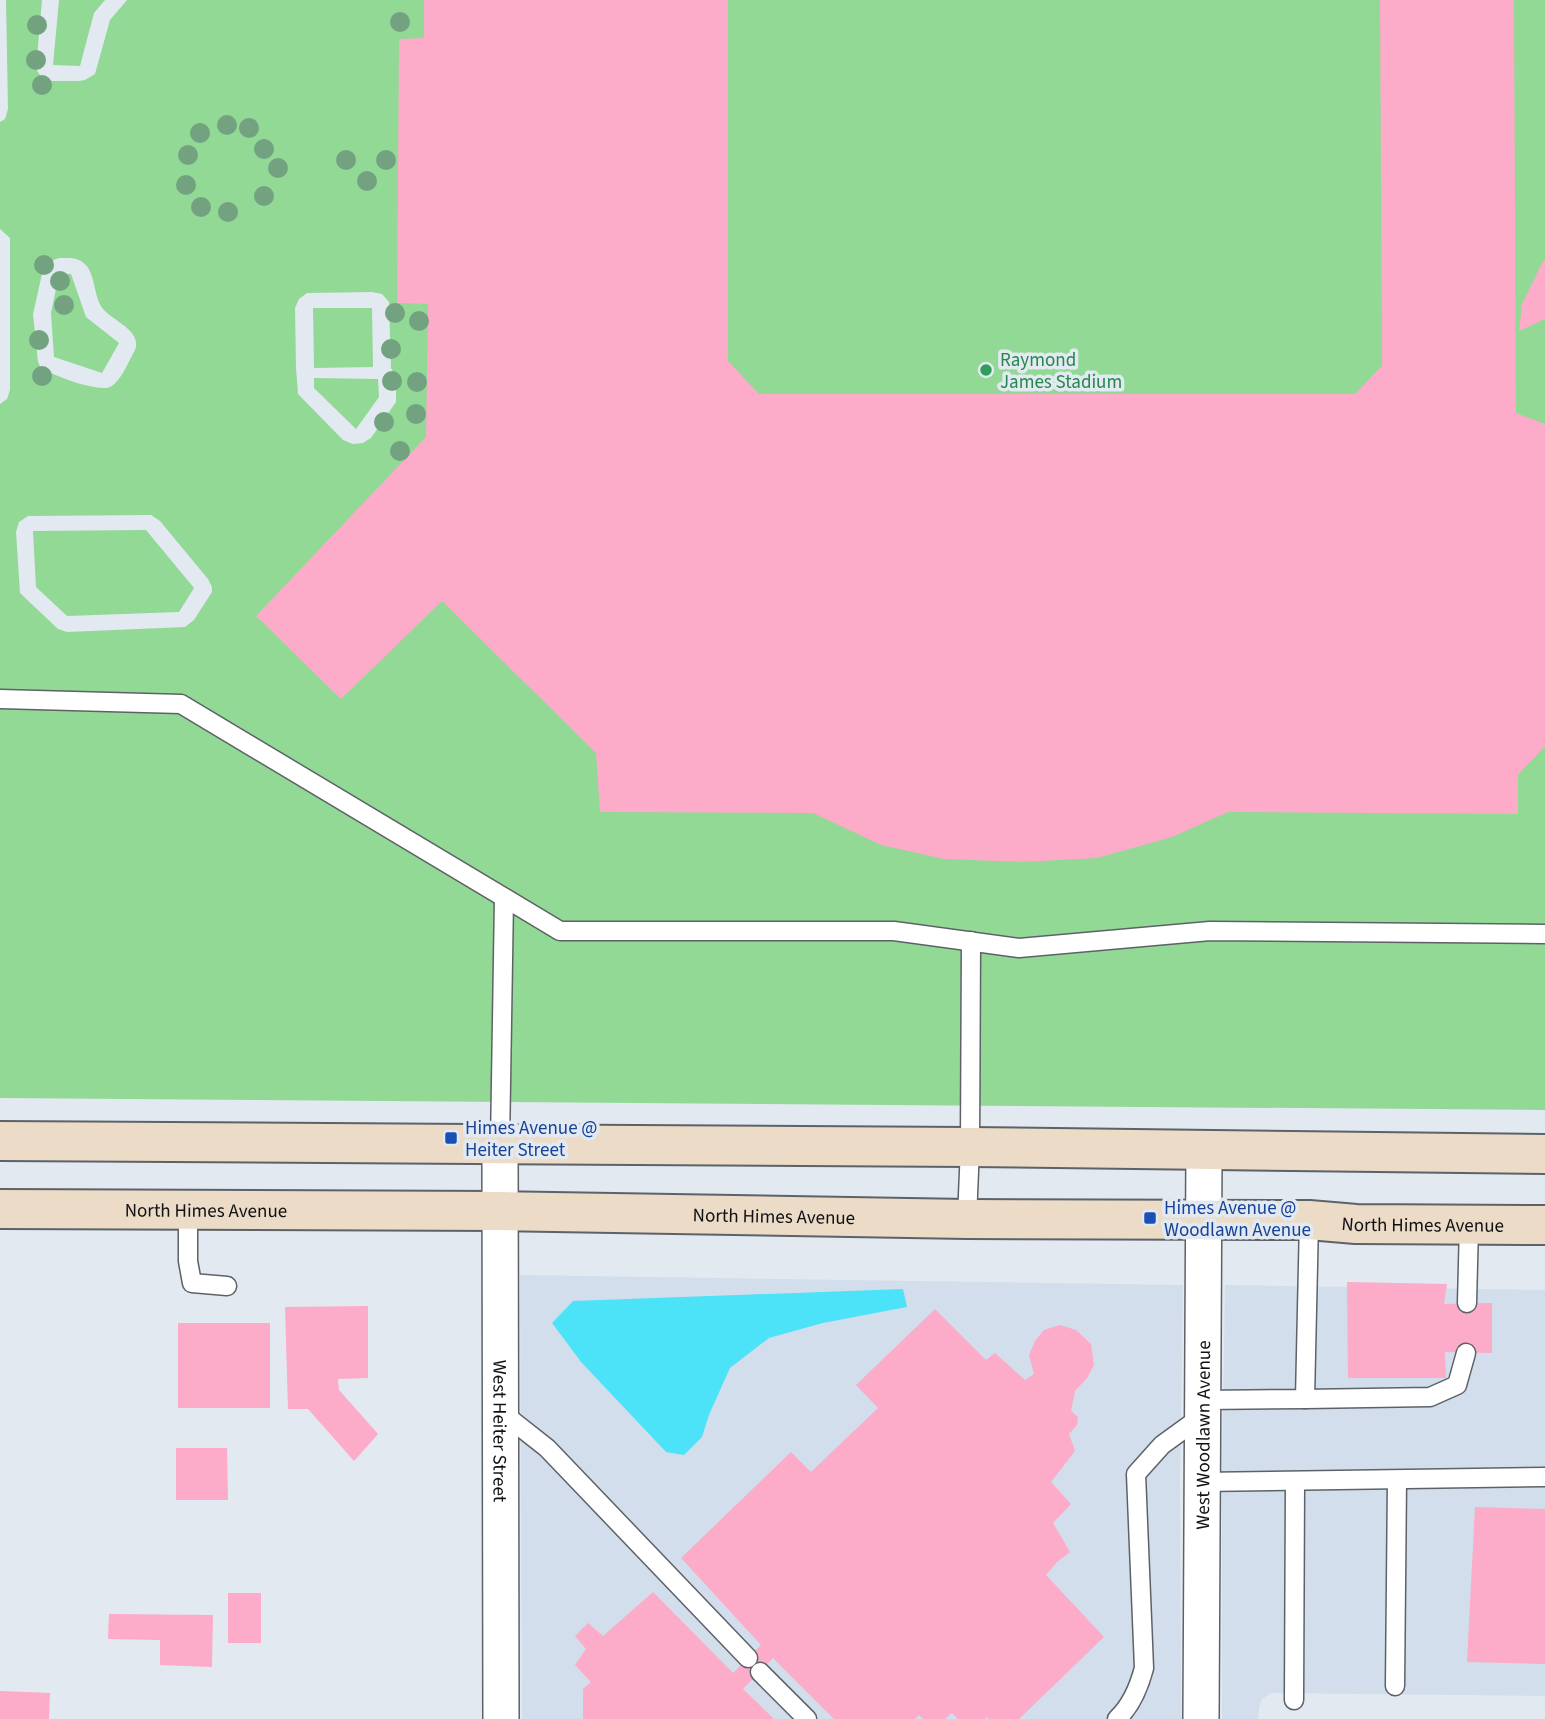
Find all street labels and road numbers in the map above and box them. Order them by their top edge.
street label: North Himes Avenue [125,1197,287,1225]
street label: North Himes Avenue [692,1202,855,1232]
street label: North Himes Avenue [1340,1211,1504,1240]
street label: West Woodlawn Avenue [1190,1340,1218,1530]
street label: West Heiter Street [485,1360,513,1503]

